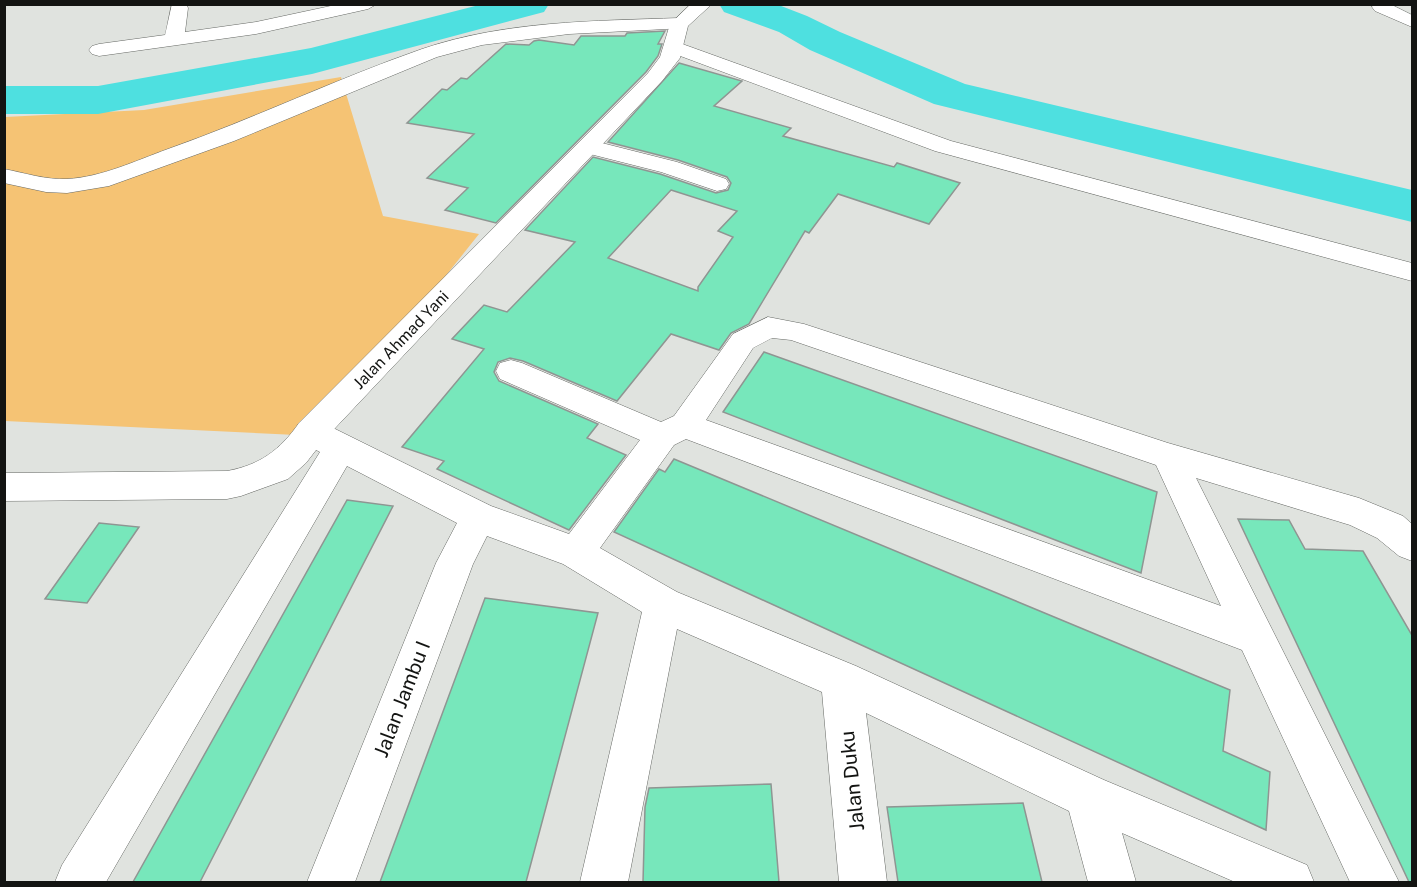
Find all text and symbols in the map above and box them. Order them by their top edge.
street label: Jalan Ahmad Yani [349,287,453,393]
street label: Jalan Jambu I [369,638,435,760]
street label: Jalan Duku [835,730,869,832]

